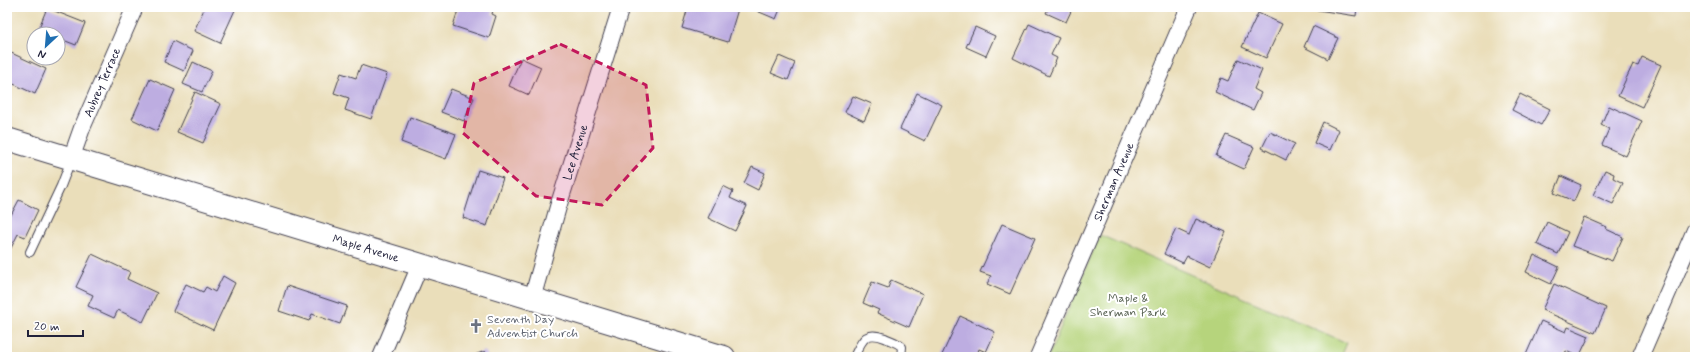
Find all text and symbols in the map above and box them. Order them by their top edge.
north arrow [26,26,66,66]
street label: Aubrey Terrace [81,45,125,120]
text: N [36,46,48,62]
street label: Lee Avenue [560,122,593,182]
street label: Sherman Avenue [1091,140,1139,224]
street label: Maple Avenue [330,231,401,267]
park label: Maple & Sherman Park [1090,291,1167,321]
scale bar [28,312,83,338]
place label: Seventh Day Adventist Church [487,312,578,342]
church icon: Seventh Day Adventist Church [468,318,484,334]
text: 20 m [34,319,60,335]

